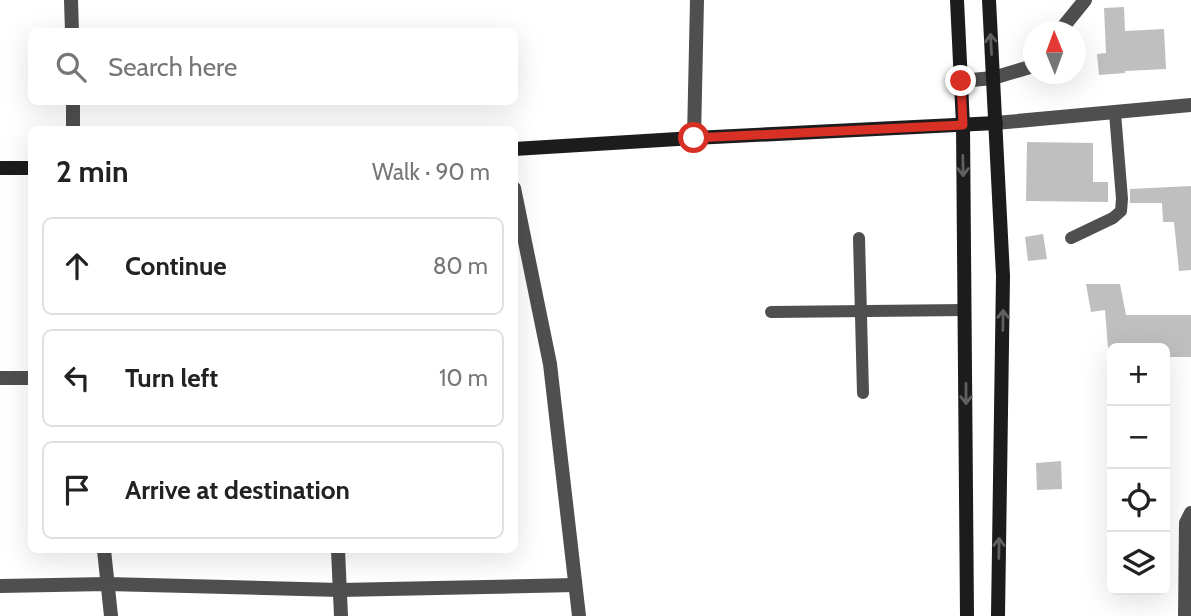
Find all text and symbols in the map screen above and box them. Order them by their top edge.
north arrow [1023,21,1086,84]
search box [28,28,518,105]
one-way arrow [985,33,998,56]
icon: search [52,48,90,86]
text: Search here [108,51,237,83]
route end [945,65,976,96]
route start [678,122,709,153]
text: 2 min [56,153,128,190]
one-way arrow [957,154,970,177]
text: Walk · 90 m [372,158,490,186]
icon: ahead [58,247,96,285]
text: Continue [125,250,227,282]
text: 80 m [433,252,488,280]
one-way arrow [996,309,1010,332]
map controls [1107,343,1170,595]
button: + [1107,343,1170,406]
icon: left [58,359,96,397]
text: Turn left [125,362,218,394]
text: 10 m [439,364,488,392]
one-way arrow [959,382,972,405]
button: − [1107,406,1170,469]
button: locate [1107,469,1170,532]
icon: arrive [58,471,96,509]
text: Arrive at destination [125,474,350,506]
button: layers [1107,532,1170,595]
one-way arrow [992,537,1006,560]

